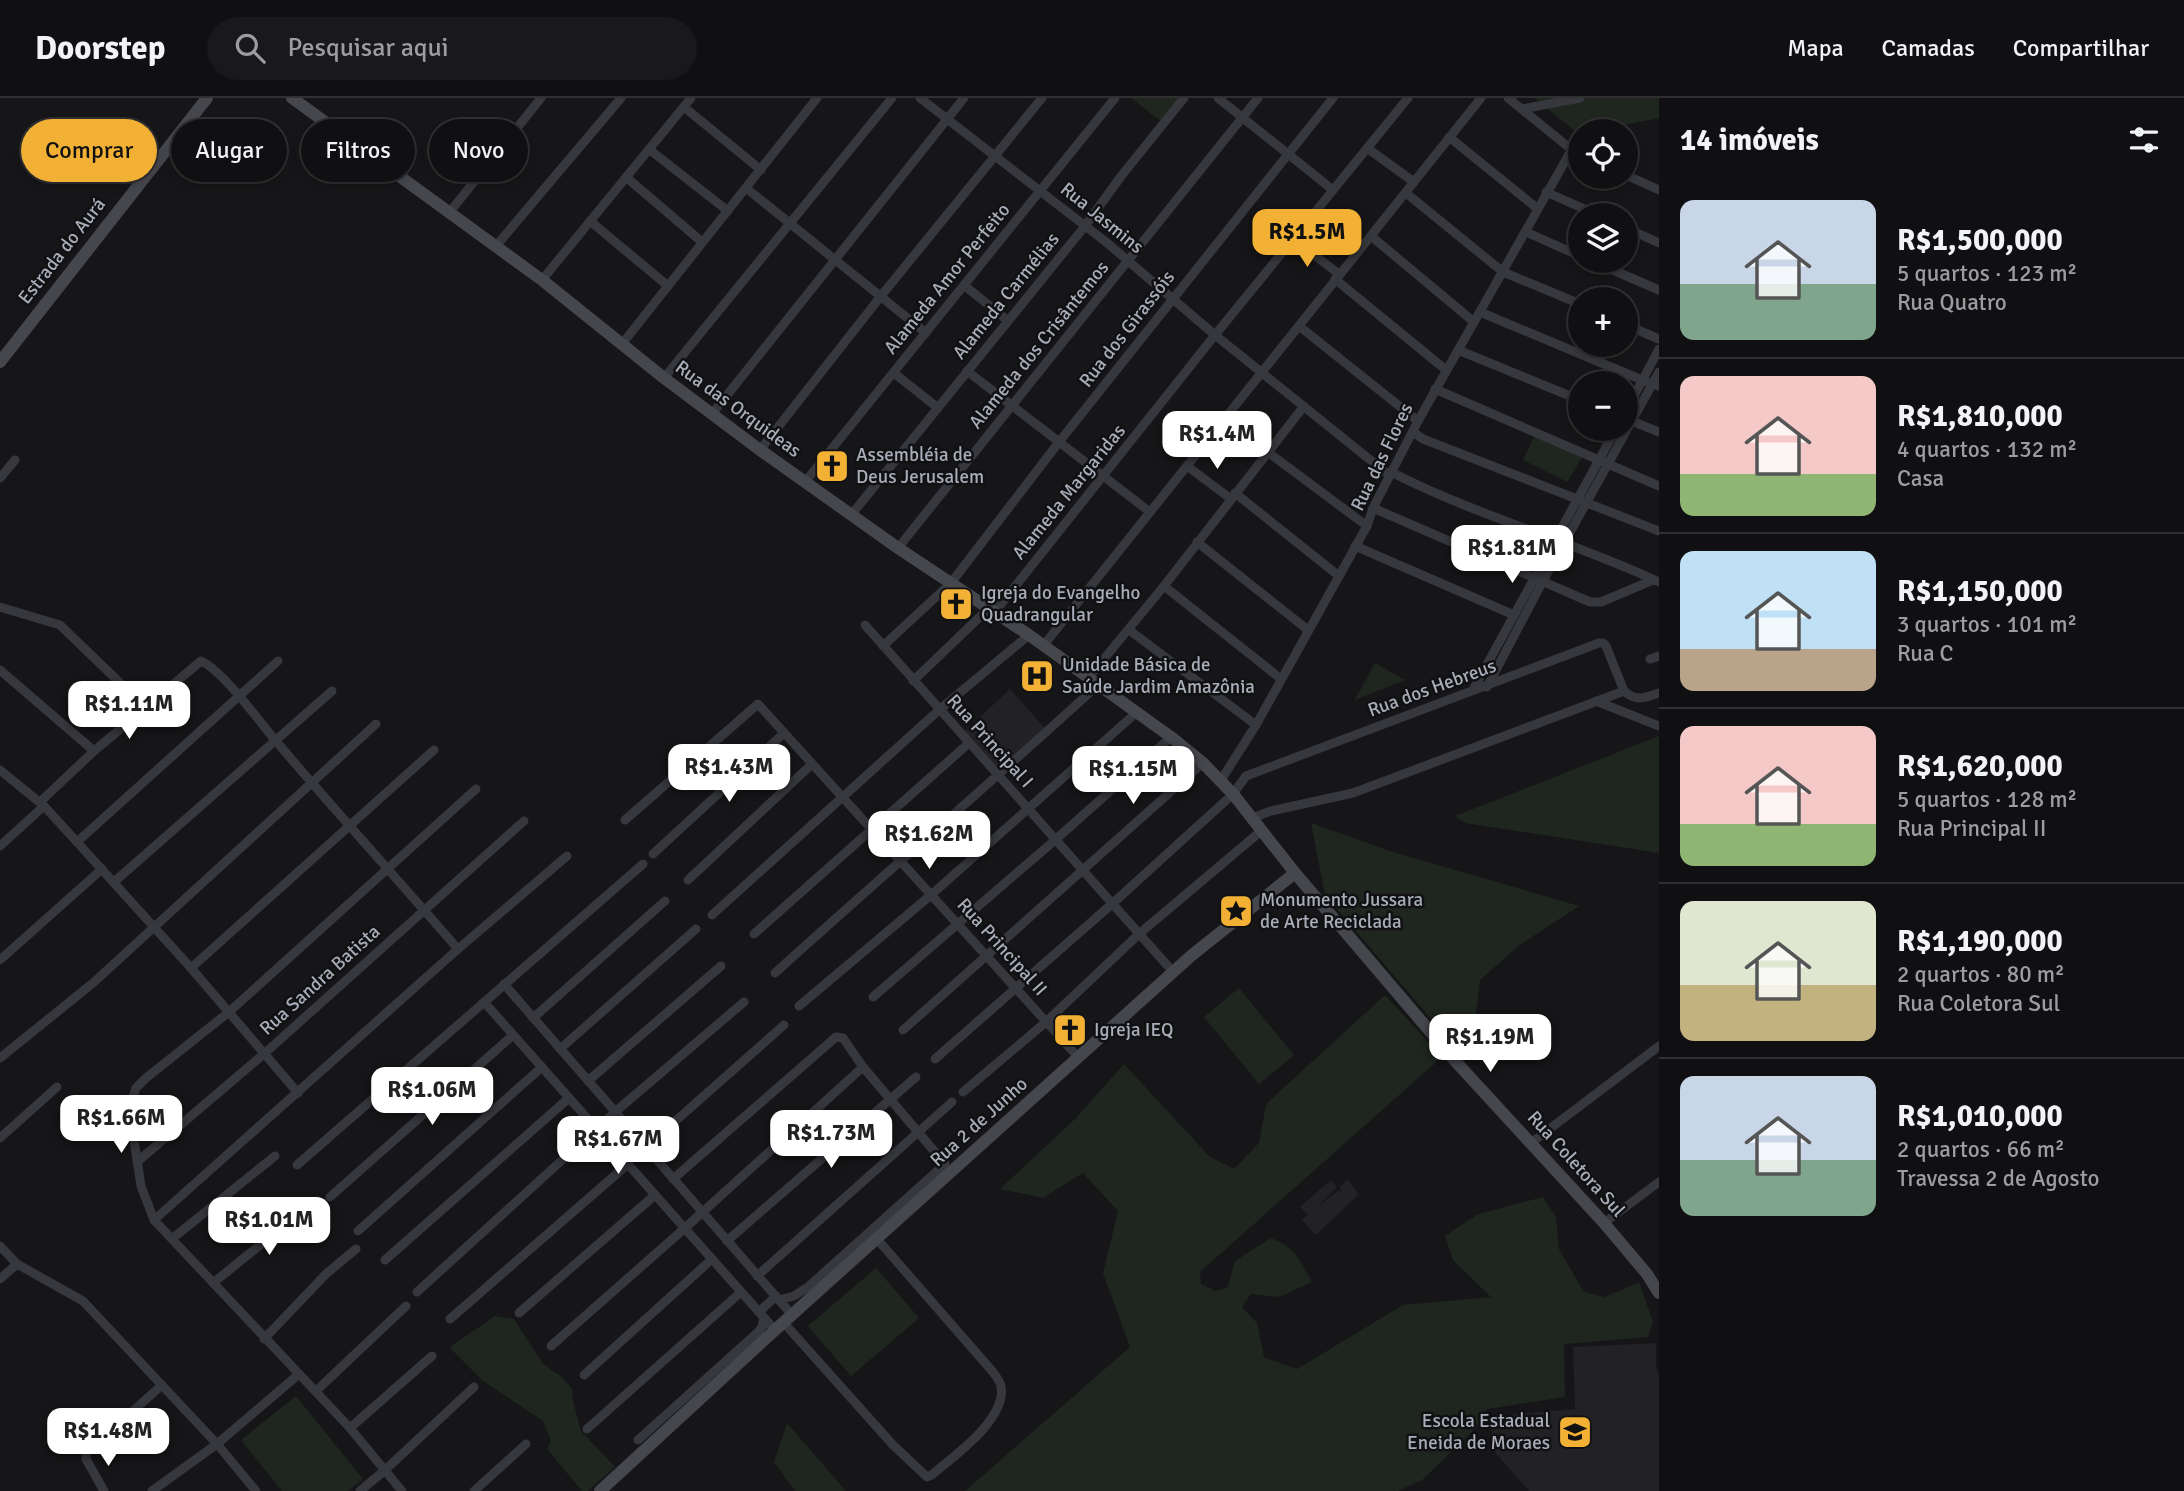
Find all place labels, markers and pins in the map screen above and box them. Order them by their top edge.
pin: R$1.5M [1250,209,1364,269]
pin: R$1.4M [1160,412,1274,471]
place label: Assembléia de Deus Jerusalem [856,443,984,489]
church icon: Assembléia de Deus Jerusalem [813,447,851,485]
pin: R$1.81M [1447,526,1577,585]
place label: Igreja do Evangelho Quadrangular [981,581,1141,627]
church icon: Igreja do Evangelho Quadrangular [937,585,975,623]
place label: Unidade Básica de Saúde Jardim Amazônia [1062,653,1255,699]
hospital icon: Unidade Básica de Saúde Jardim Amazônia [1018,657,1056,695]
pin: R$1.11M [64,682,194,741]
pin: R$1.43M [664,744,794,804]
pin: R$1.15M [1068,746,1198,806]
pin: R$1.62M [864,812,994,871]
place label: Monumento Jussara de Arte Reciclada [1260,888,1423,934]
place icon: Monumento Jussara de Arte Reciclada [1217,892,1255,930]
church icon: Igreja IEQ [1051,1011,1089,1049]
pin: R$1.19M [1425,1014,1555,1074]
place label: Igreja IEQ [1094,1018,1173,1042]
pin: R$1.06M [367,1068,497,1127]
pin: R$1.66M [56,1096,186,1155]
pin: R$1.73M [766,1110,896,1170]
pin: R$1.67M [553,1116,683,1176]
pin: R$1.01M [204,1198,334,1257]
pin: R$1.48M [43,1408,173,1468]
place label: Escola Estadual Eneida de Moraes [1407,1409,1550,1455]
school or university icon: Escola Estadual Eneida de Moraes [1556,1413,1594,1451]

